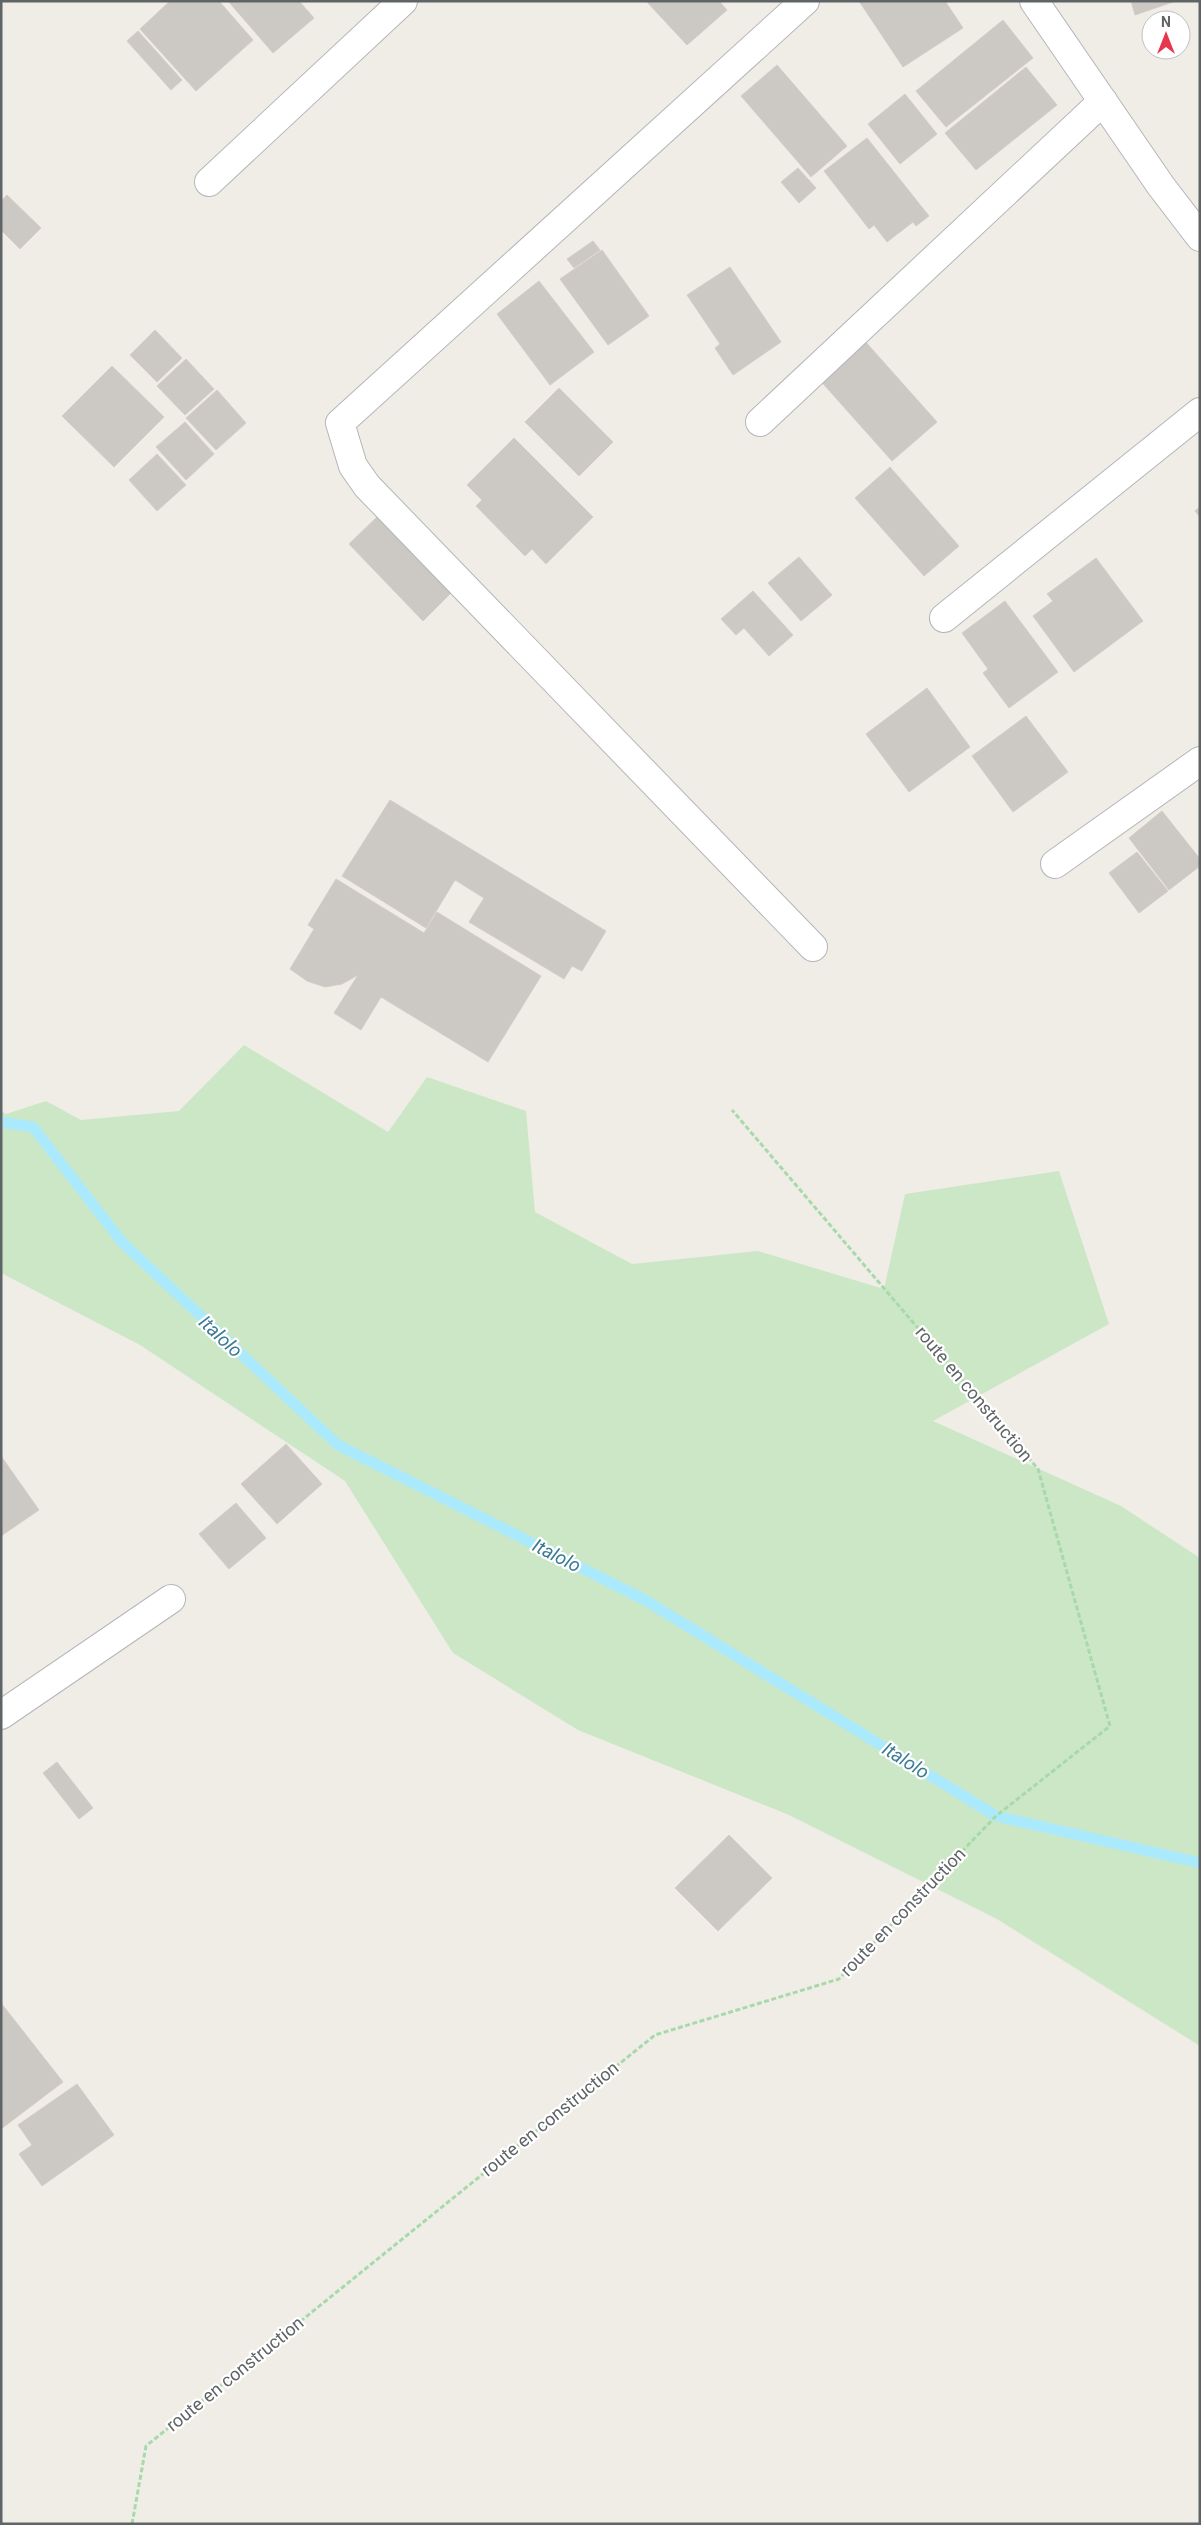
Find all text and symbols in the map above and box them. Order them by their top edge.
north arrow [1141,10,1191,60]
text: N [1161,14,1171,30]
water label: Italolo [194,1311,247,1362]
street label: route en construction [911,1322,1037,1466]
water label: Italolo [529,1534,585,1577]
water label: Italolo [878,1737,933,1784]
street label: route en construction [836,1843,969,1980]
street label: route en construction [477,2057,623,2180]
street label: route en construction [162,2312,308,2435]

